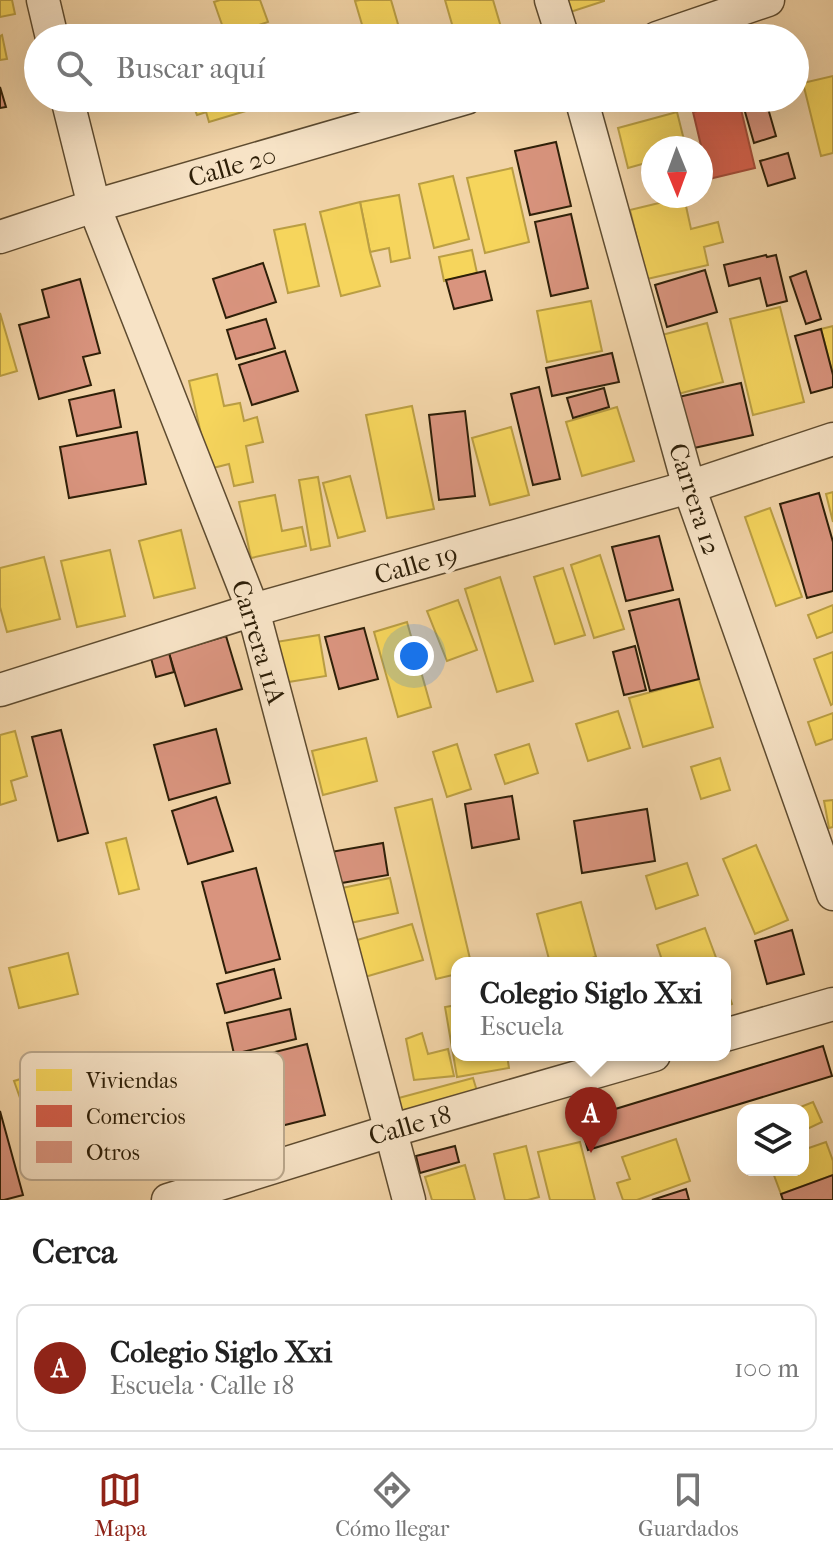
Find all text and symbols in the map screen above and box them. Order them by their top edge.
search box [24,24,809,112]
icon: search [52,46,96,90]
text: Buscar aquí [116,51,265,86]
north arrow [641,136,713,208]
street label: Calle 20 [185,139,280,194]
street label: Carrera 12 [662,439,727,559]
street label: Calle 19 [371,538,461,591]
street label: Carrera 11A [225,576,292,709]
your location [394,636,434,676]
popup [451,957,731,1061]
text: Colegio Siglo Xxi [480,976,702,1011]
text: Escuela [480,1011,563,1042]
legend [20,1052,284,1180]
text: Viviendas [85,1068,178,1094]
pin: A [565,1087,617,1153]
street label: Calle 18 [365,1099,455,1152]
text: Comercios [86,1104,186,1130]
map controls [737,1104,809,1176]
button: layers [737,1104,809,1176]
text: Otros [86,1140,140,1166]
text: Cerca [32,1232,117,1272]
text: Colegio Siglo Xxi [110,1335,332,1370]
text: A [52,1353,68,1384]
text: 100 m [734,1353,799,1384]
text: Escuela · Calle 18 [110,1370,294,1401]
tab: Mapa [94,1468,147,1542]
tab: Cómo llegar [335,1468,449,1542]
tab: Guardados [638,1468,739,1542]

